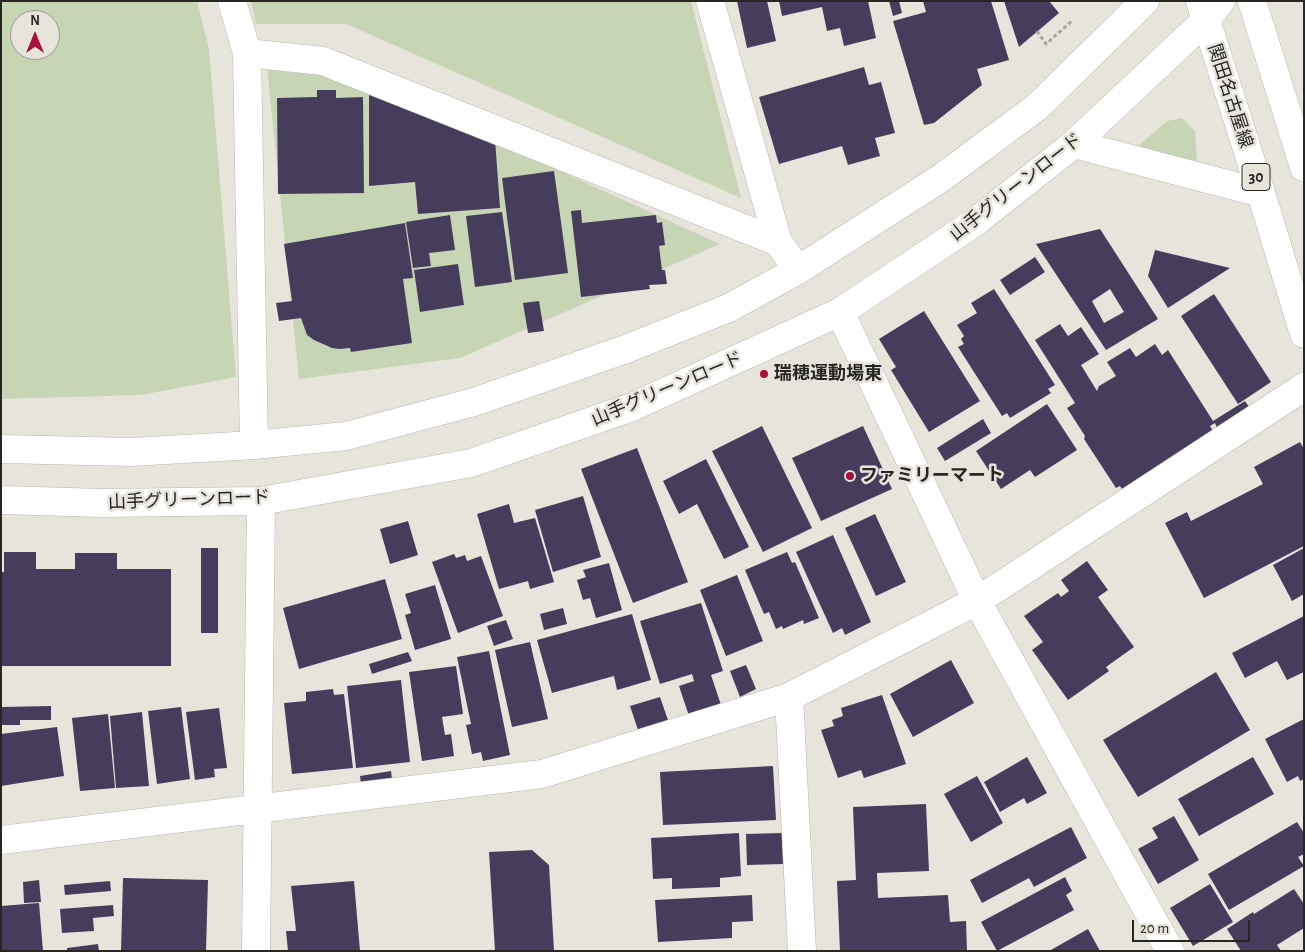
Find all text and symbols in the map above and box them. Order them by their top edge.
north arrow [10,10,60,60]
text: N [30,14,40,28]
street label: 関田名古屋線 [1203,41,1257,151]
street label: 山手グリーンロード [946,129,1086,245]
road number: 30 [1242,163,1270,190]
street label: 山手グリーンロード [588,347,746,431]
place label: 瑞穂運動場東 [774,363,882,385]
marker: 瑞穂運動場東 [758,368,770,380]
place label: ファミリーマート [860,465,1004,487]
marker: ファミリーマート [844,470,856,482]
street label: 山手グリーンロード [108,486,270,514]
scale bar [1135,910,1252,942]
text: 20 m [1140,921,1169,936]

